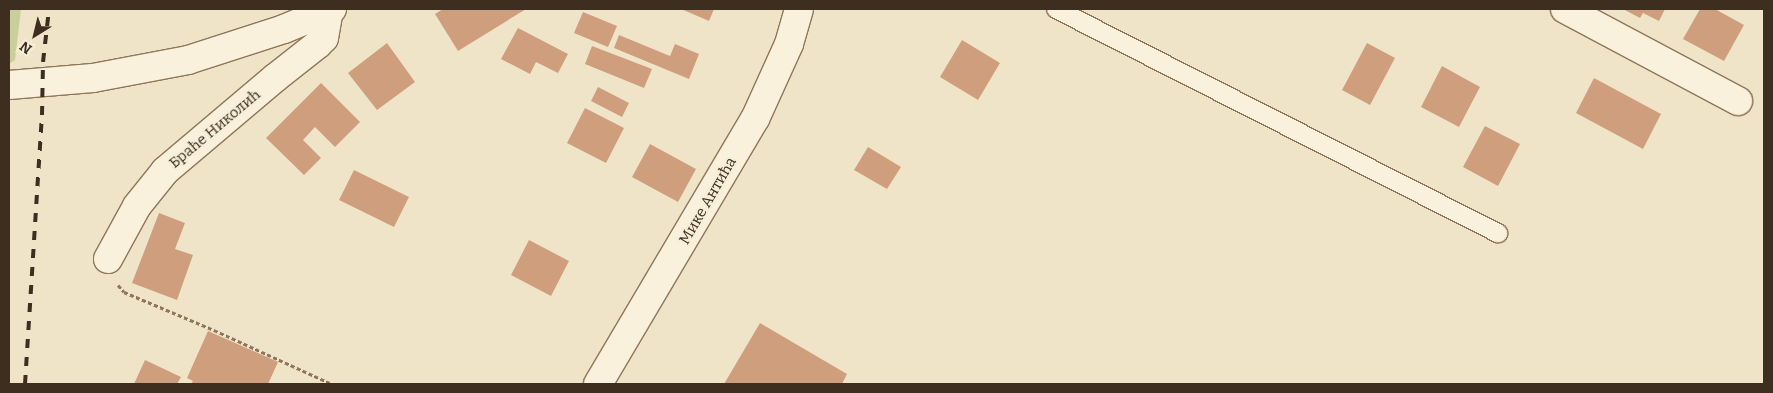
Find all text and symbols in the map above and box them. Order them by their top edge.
north arrow [10,10,60,60]
text: N [17,37,35,58]
street label: Браће Николић [166,86,264,172]
street label: Мике Антића [676,154,740,248]

